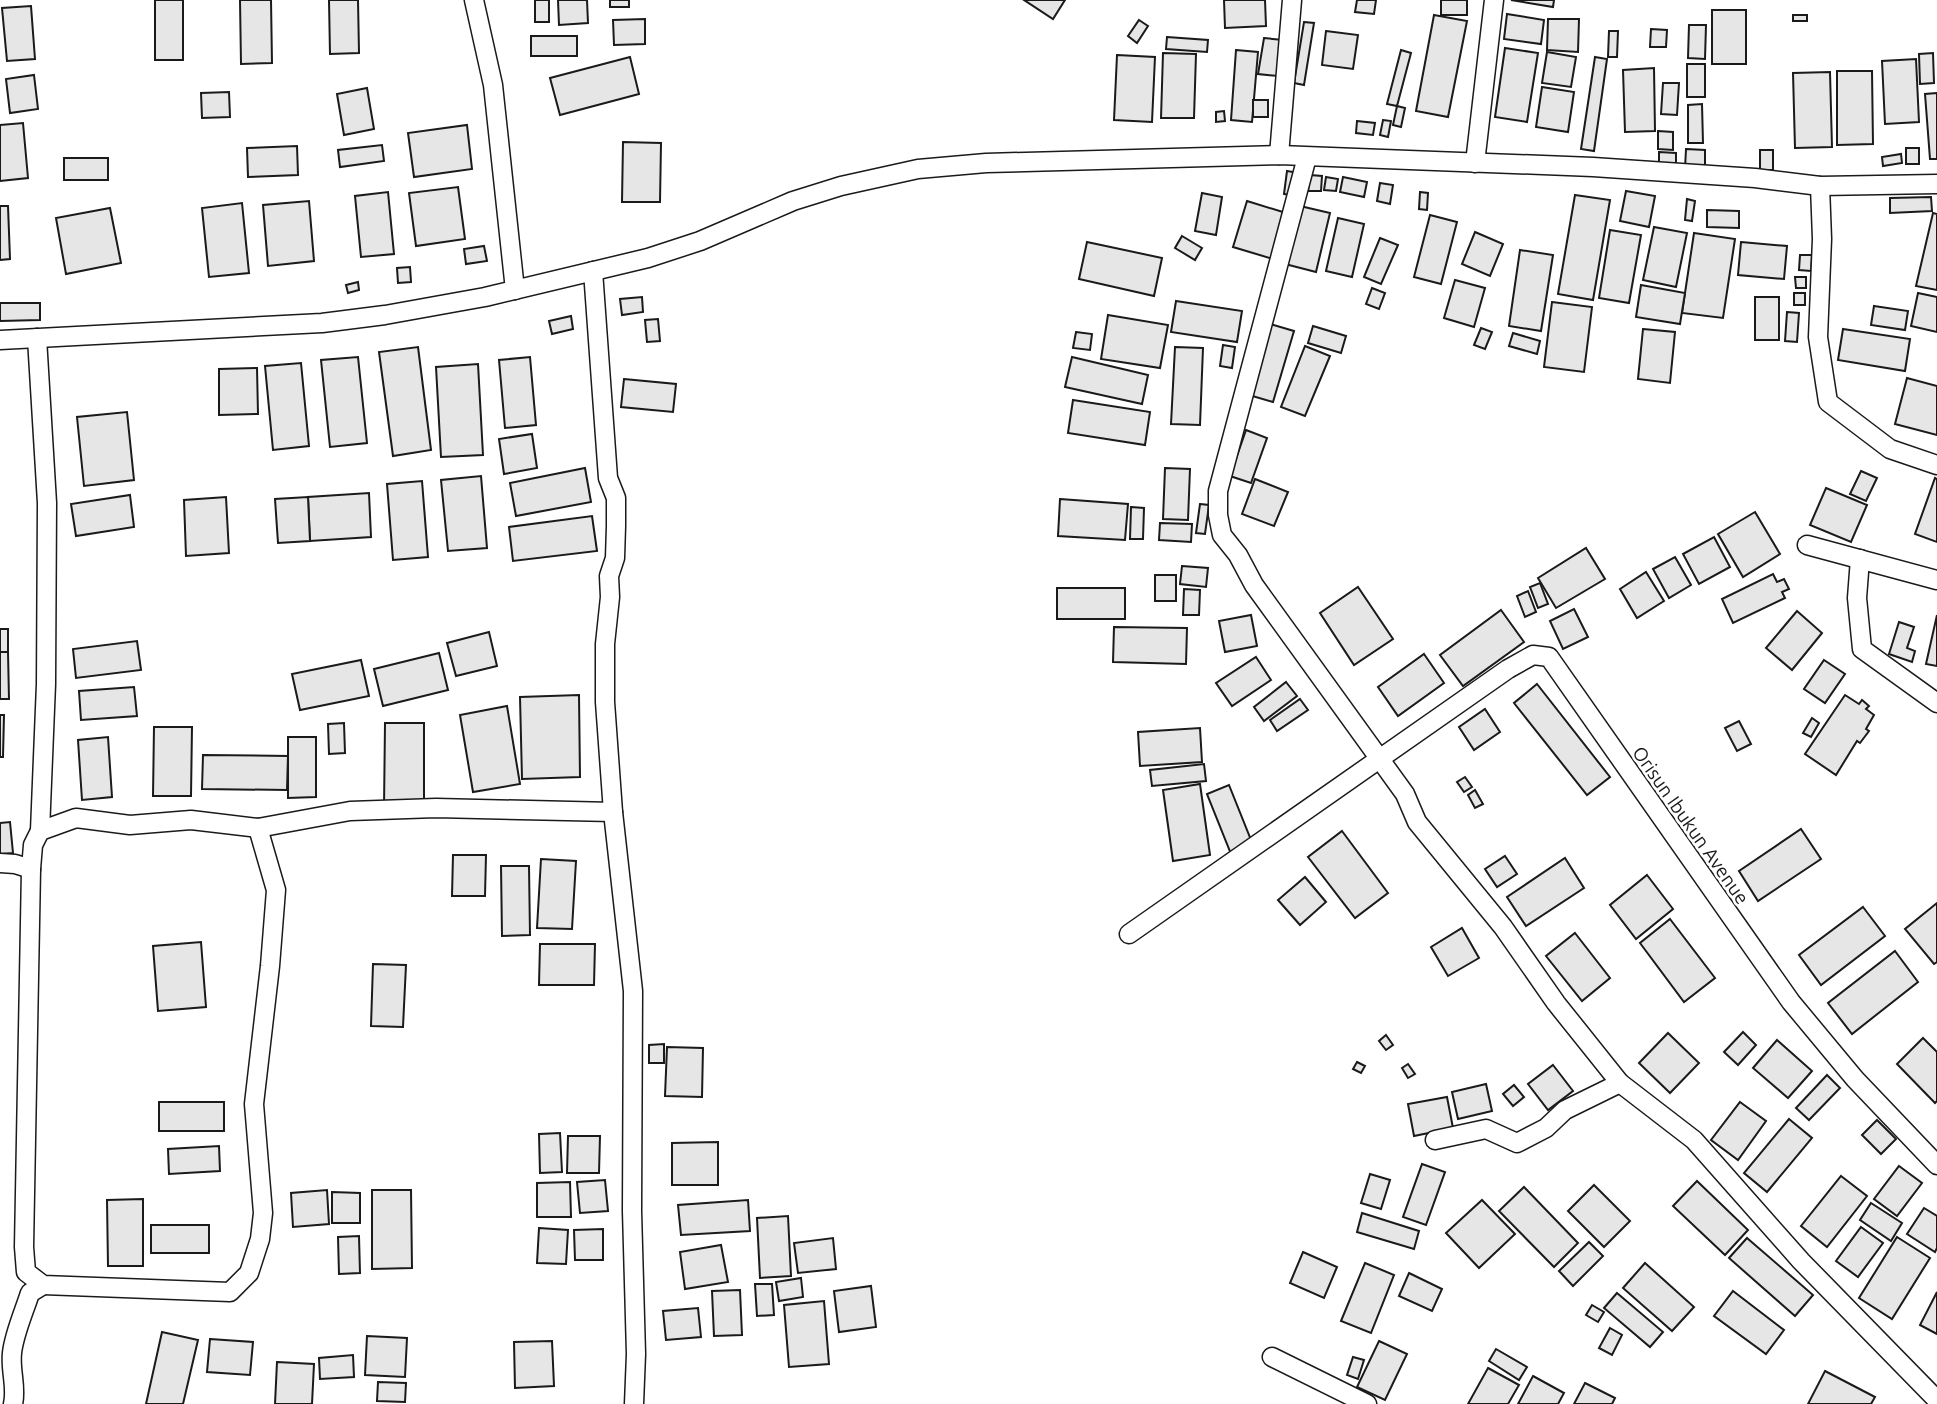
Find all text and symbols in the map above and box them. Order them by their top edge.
street label: Orisun Ibukun Avenue [1628,742,1754,908]

